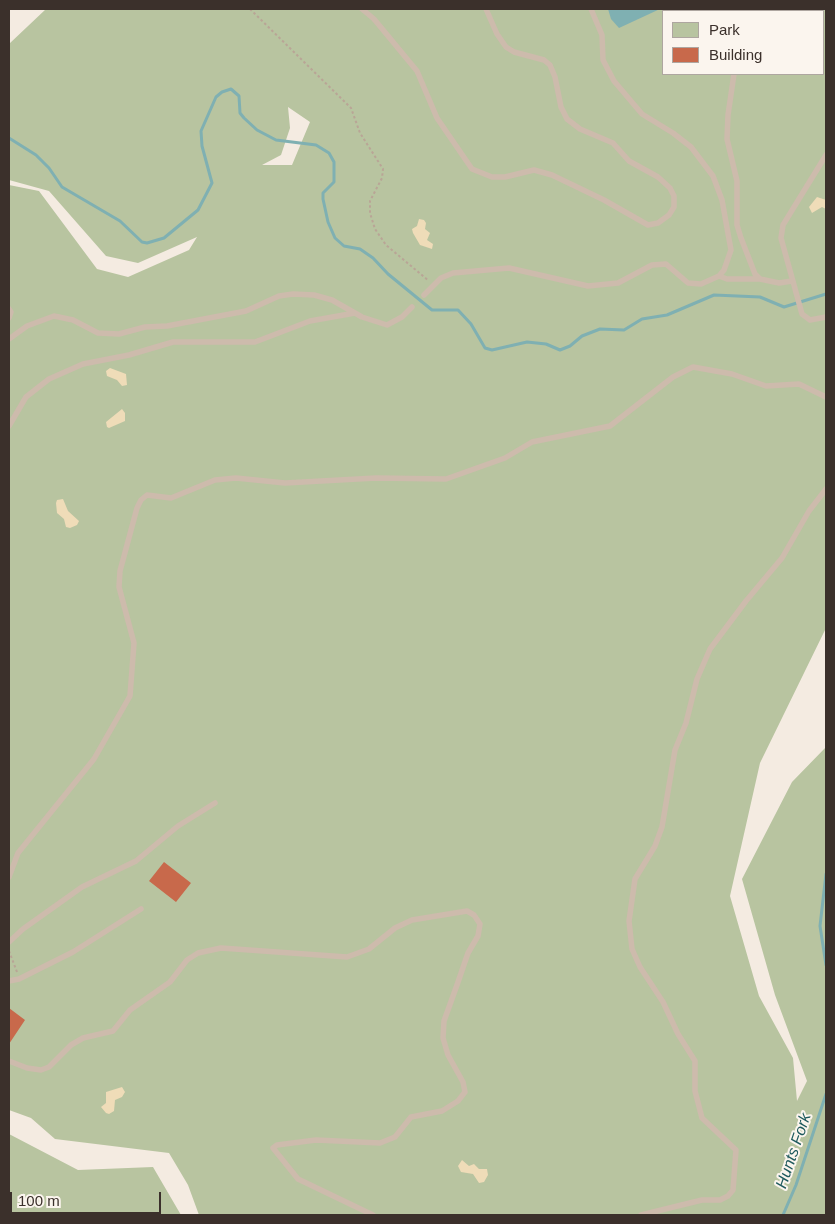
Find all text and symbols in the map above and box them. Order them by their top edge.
legend [662,10,825,75]
text: Park [709,21,740,38]
text: Building [709,46,762,63]
water label: Hunts Fork [772,1111,816,1191]
scale bar [12,1182,164,1214]
text: 100 m [18,1192,60,1209]

